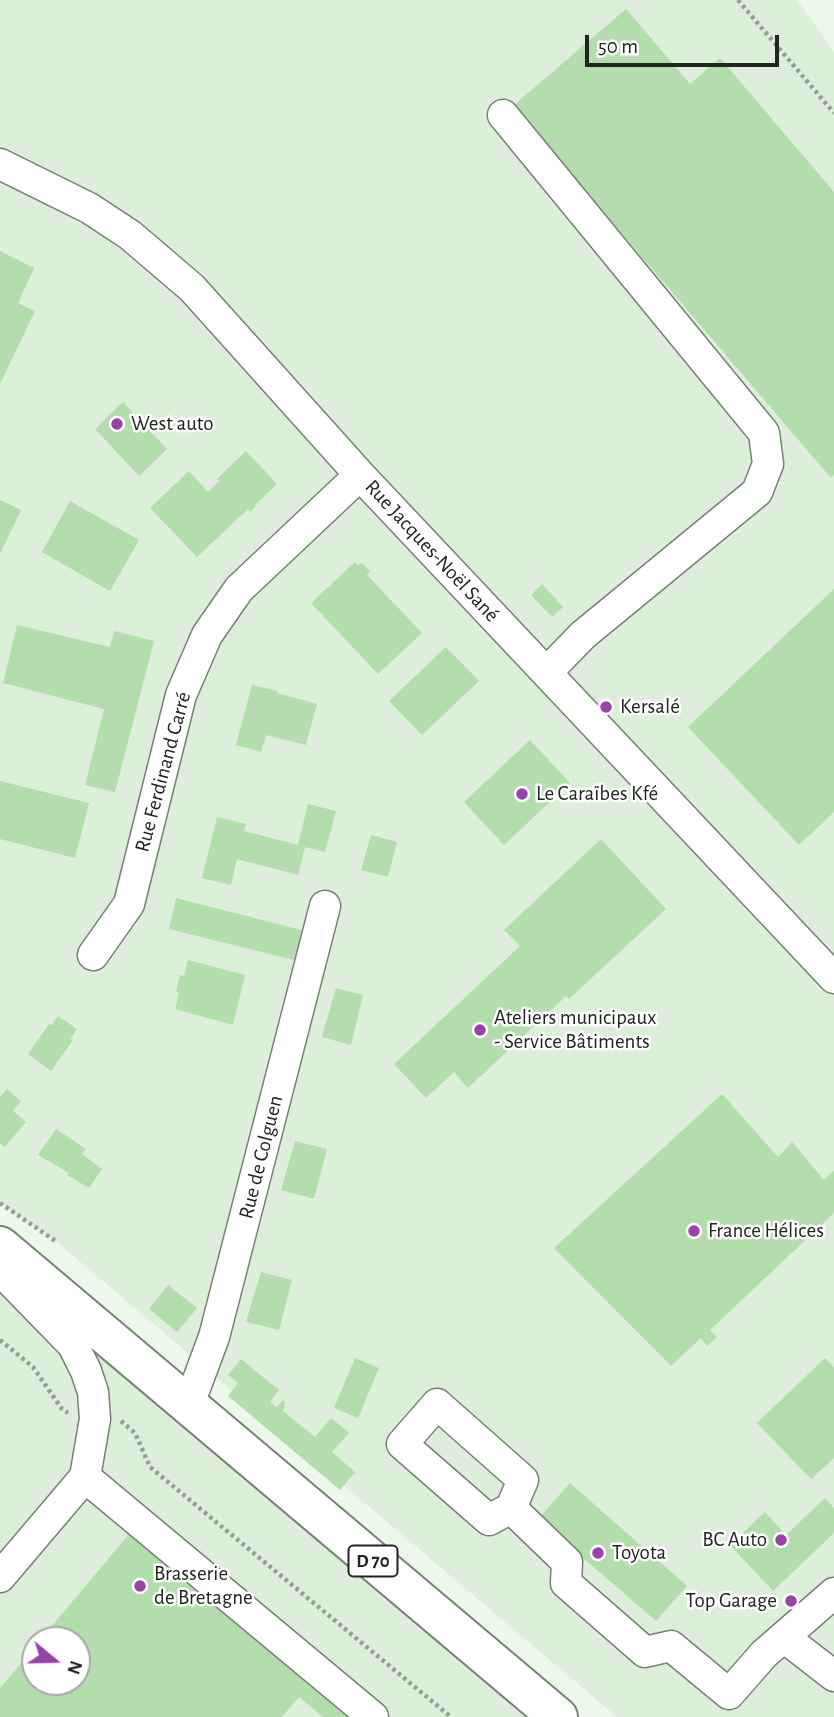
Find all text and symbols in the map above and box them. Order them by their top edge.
scale bar [589,21,783,65]
text: 50 m [598,36,638,57]
place label: West auto [131,411,214,437]
marker: West auto [109,416,125,432]
street label: Rue Jacques-Noël Sané [359,475,505,627]
street label: Rue Ferdinand Carré [129,689,197,855]
place label: Kersalé [620,694,680,720]
marker: Kersalé [598,699,614,715]
place label: Le Caraïbes Kfé [536,781,658,807]
marker: Le Caraïbes Kfé [514,786,530,802]
place label: Ateliers municipaux - Service Bâtiments [494,1005,656,1055]
marker: Ateliers municipaux - Service Bâtiments [472,1022,488,1038]
street label: Rue de Colguen [233,1093,289,1221]
place label: France Hélices [708,1218,824,1244]
marker: France Hélices [686,1223,702,1239]
place label: BC Auto [702,1527,767,1553]
marker: BC Auto [773,1532,789,1548]
place label: Toyota [612,1540,666,1566]
marker: Toyota [590,1545,606,1561]
road number: D 70 [348,1546,398,1576]
place label: Brasserie de Bretagne [154,1561,253,1611]
marker: Brasserie de Bretagne [132,1578,148,1594]
place label: Top Garage [686,1588,777,1614]
marker: Top Garage [783,1593,799,1609]
north arrow [21,1626,91,1696]
text: N [63,1658,86,1677]

